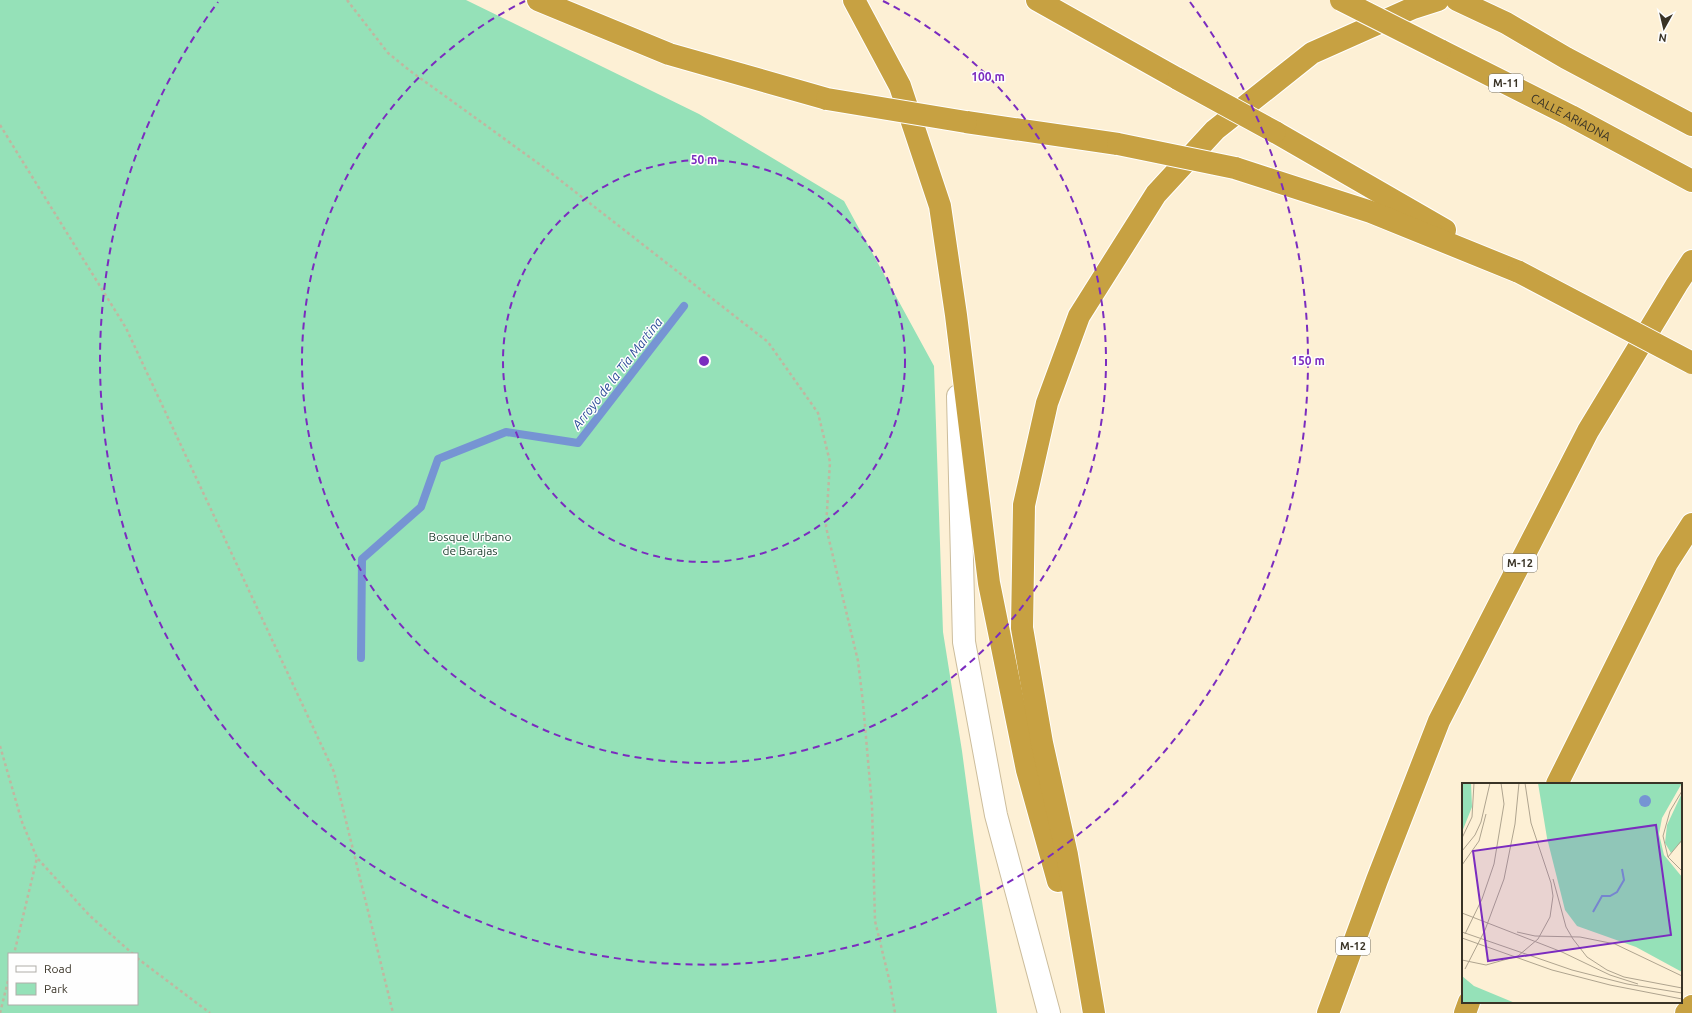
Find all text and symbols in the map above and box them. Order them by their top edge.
north arrow [1644,8,1684,48]
text: N [1658,31,1668,44]
text: 100 m [971,70,1005,83]
road number: M-11 [1489,74,1523,92]
street label: CALLE ARIADNA [1529,90,1613,143]
text: 50 m [691,153,717,166]
water label: Arroyo de la Tía Martina [569,314,665,432]
centre of rings [697,354,711,368]
text: 150 m [1291,354,1325,367]
park label: Bosque Urbano de Barajas [429,530,511,557]
road number: M-12 [1503,554,1537,572]
inset map [1462,783,1682,1003]
road number: M-12 [1336,937,1370,955]
legend [8,953,138,1005]
text: Road [44,962,72,975]
text: Park [44,982,68,995]

